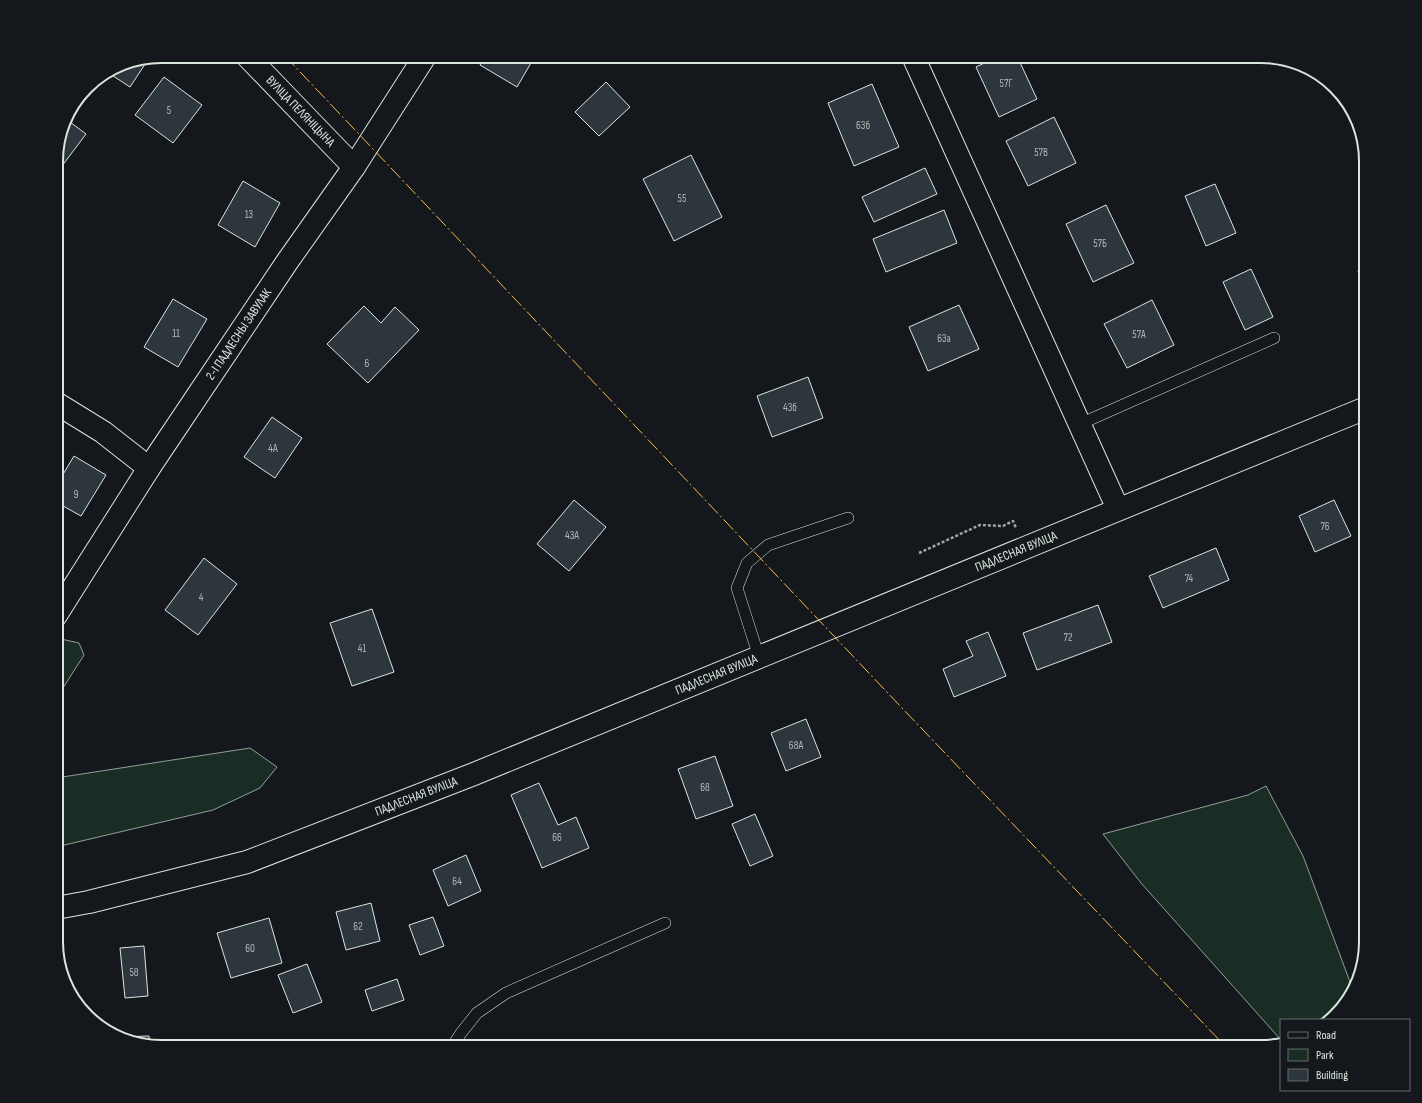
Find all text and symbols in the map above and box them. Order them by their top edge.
street label: ВУЛІЦА ПЕЛЯНІЦЫНА [263,73,339,151]
house number: 57Г [1000,77,1012,90]
house number: 5 [167,104,171,117]
house number: 63б [856,119,870,132]
house number: 57В [1034,146,1048,159]
house number: 55 [678,192,686,205]
house number: 13 [245,208,254,221]
house number: 57Б [1093,237,1107,250]
street label: 2-І ПАДЛЕСНЫ ЗАВУЛАК [202,285,275,383]
house number: 11 [172,327,180,340]
house number: 57А [1132,328,1146,341]
house number: 63а [937,332,951,345]
house number: 6 [365,357,370,370]
house number: 43б [783,401,797,414]
house number: 4А [268,442,278,455]
house number: 9 [74,488,79,501]
house number: 76 [1320,520,1330,533]
street label: ПАДЛЕСНАЯ ВУЛІЦА [973,527,1060,575]
house number: 43А [565,529,579,542]
house number: 74 [1185,572,1194,585]
house number: 4 [199,591,204,604]
house number: 72 [1064,631,1073,644]
house number: 41 [358,642,366,655]
street label: ПАДЛЕСНАЯ ВУЛІЦА [673,650,760,698]
house number: 68А [789,739,803,752]
street label: ПАДЛЕСНАЯ ВУЛІЦА [373,773,460,820]
house number: 68 [700,781,710,794]
house number: 66 [552,831,562,844]
house number: 64 [452,875,462,888]
house number: 62 [353,920,363,933]
house number: 60 [245,942,255,955]
house number: 58 [129,966,139,979]
legend [1280,1019,1410,1091]
text: Road [1316,1028,1336,1043]
text: Park [1316,1048,1334,1063]
text: Building [1316,1068,1348,1083]

